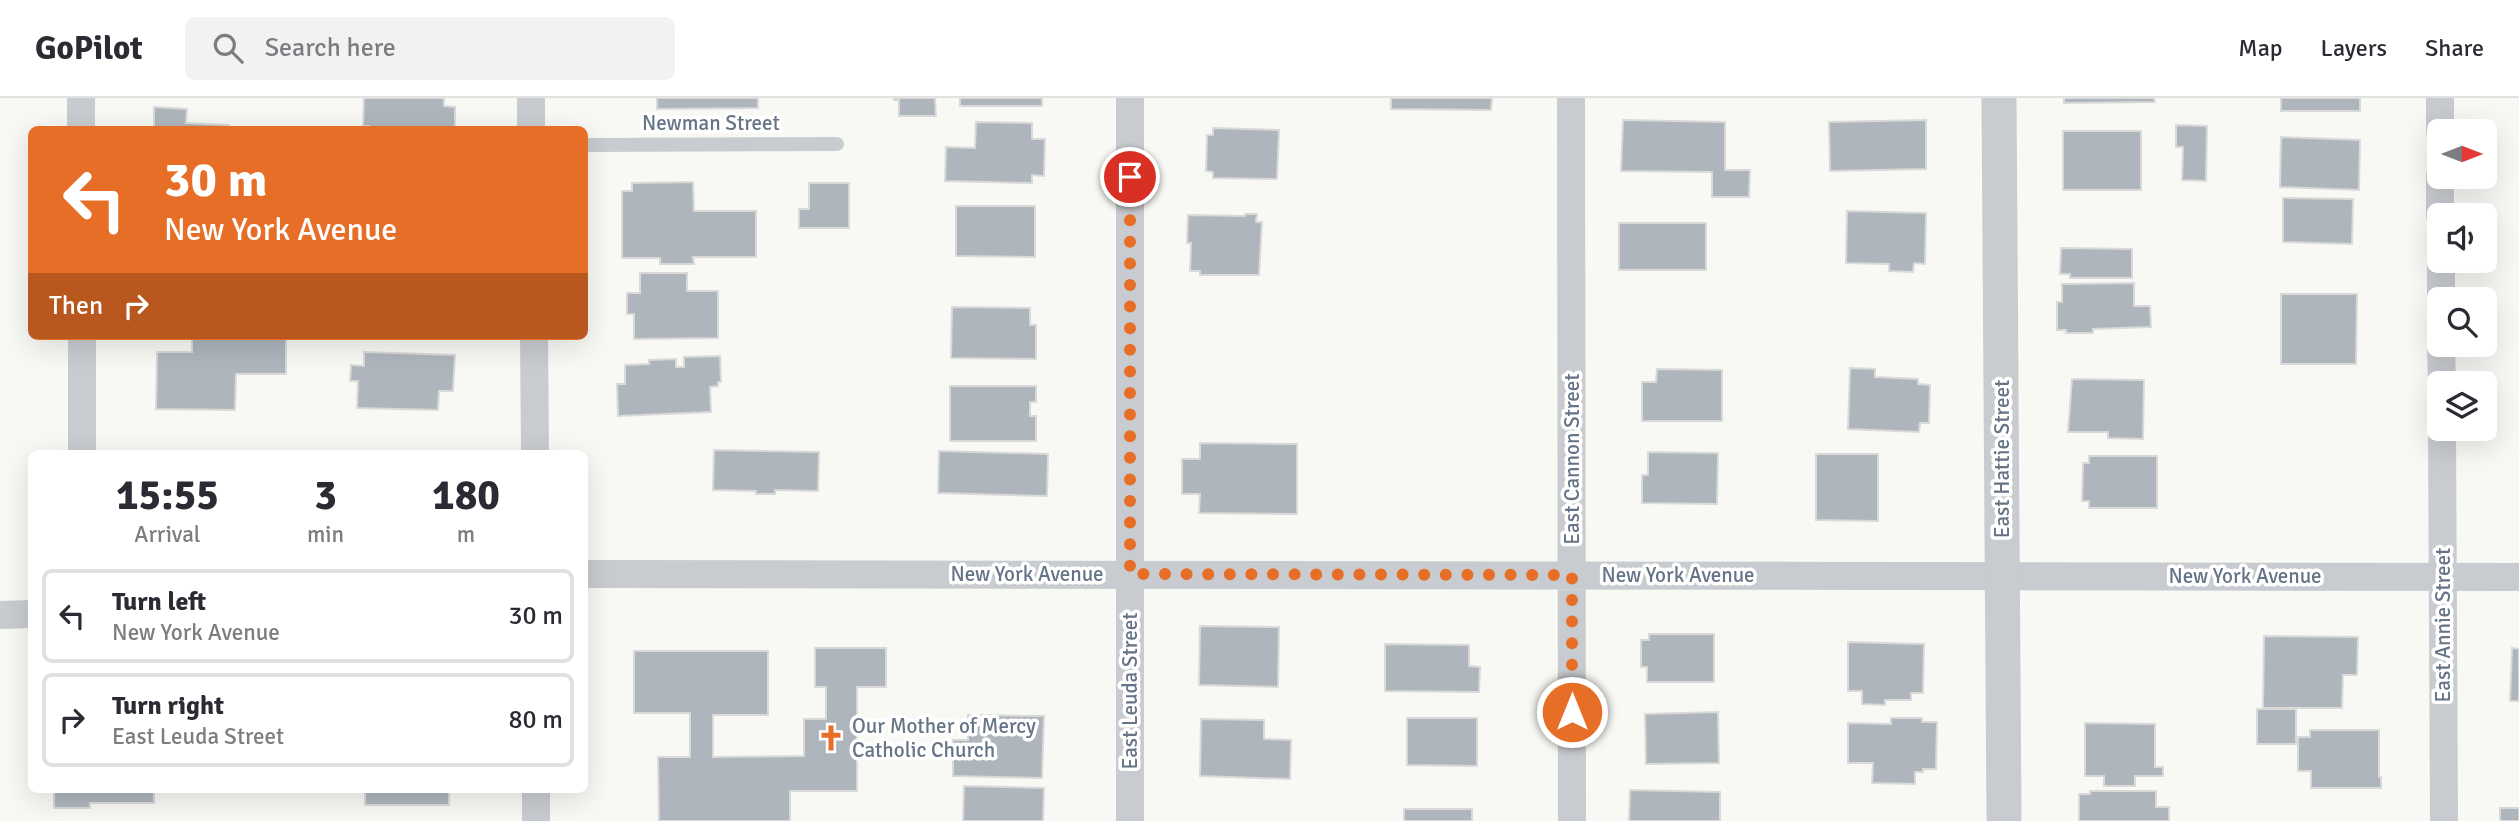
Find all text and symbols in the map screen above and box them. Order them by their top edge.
search box [185,17,675,80]
text: GoPilot [35,28,143,69]
icon: search [209,29,247,67]
text: Search here [265,32,396,64]
text: Map [2238,33,2283,63]
text: Layers [2321,33,2387,63]
text: Share [2425,33,2484,63]
street label: Newman Street [642,110,780,136]
north arrow [2427,119,2497,189]
map controls [2427,119,2497,441]
pin [1100,147,1160,207]
text: 30 m [164,150,267,210]
icon: left [49,154,140,245]
icon: arrive [1111,158,1149,196]
button: sound [2427,203,2497,273]
text: New York Avenue [164,210,397,249]
icon: right [117,287,155,325]
button: search [2427,287,2497,357]
text: Then [49,290,103,322]
button: layers [2427,371,2497,441]
street label: East Cannon Street [1559,373,1585,545]
street label: East Hattie Street [1989,380,2015,538]
text: 15:55 [116,470,219,521]
text: 3 [314,470,337,521]
text: 180 [432,470,500,521]
text: Arrival [134,520,201,549]
text: min [307,520,344,549]
text: m [457,520,475,549]
street label: East Annie Street [2430,548,2456,702]
street label: New York Avenue [950,561,1104,587]
street label: New York Avenue [1601,562,1755,588]
street label: New York Avenue [2168,563,2322,589]
text: Turn left [112,586,206,618]
icon: left [53,597,91,635]
text: 30 m [508,600,563,632]
street label: East Leuda Street [1117,612,1143,770]
text: New York Avenue [112,618,280,647]
position arrow [1535,675,1609,749]
text: Turn right [112,690,224,722]
icon: right [53,701,91,739]
text: 80 m [508,704,563,736]
place label: Our Mother of Mercy Catholic Church [852,713,1036,763]
text: East Leuda Street [112,722,284,751]
church icon: Our Mother of Mercy Catholic Church [816,723,846,753]

